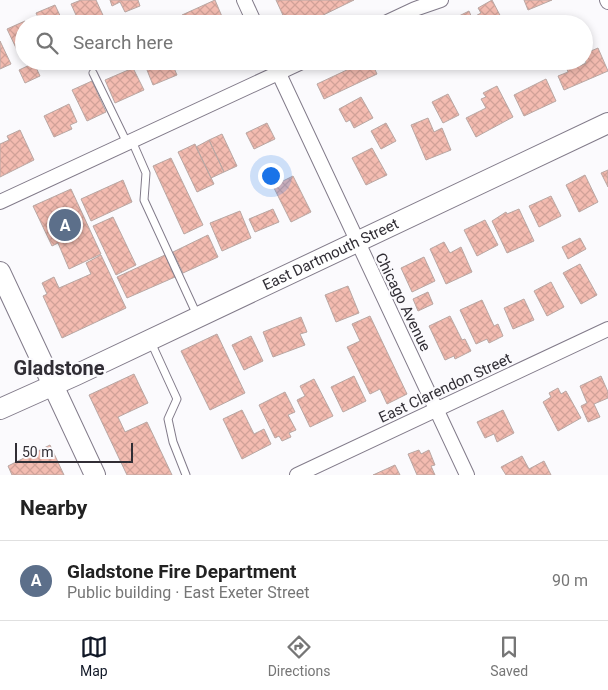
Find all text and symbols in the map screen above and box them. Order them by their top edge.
search box [15,15,593,70]
icon: search [33,29,61,57]
text: Search here [73,31,173,54]
your location [258,163,284,189]
pin: A [49,206,81,244]
street label: East Dartmouth Street [260,215,401,294]
street label: Chicago Avenue [371,250,435,354]
street label: East Clarendon Street [376,349,514,427]
district label: Gladstone [14,356,105,380]
scale bar [15,440,132,463]
text: 50 m [22,444,54,460]
text: Nearby [20,496,87,520]
text: Gladstone Fire Department [67,560,296,583]
text: A [31,571,41,590]
text: 90 m [552,571,588,590]
text: Public building · East Exeter Street [67,583,309,602]
tab: Map [80,633,108,679]
tab: Directions [268,633,331,679]
tab: Saved [490,633,528,679]

